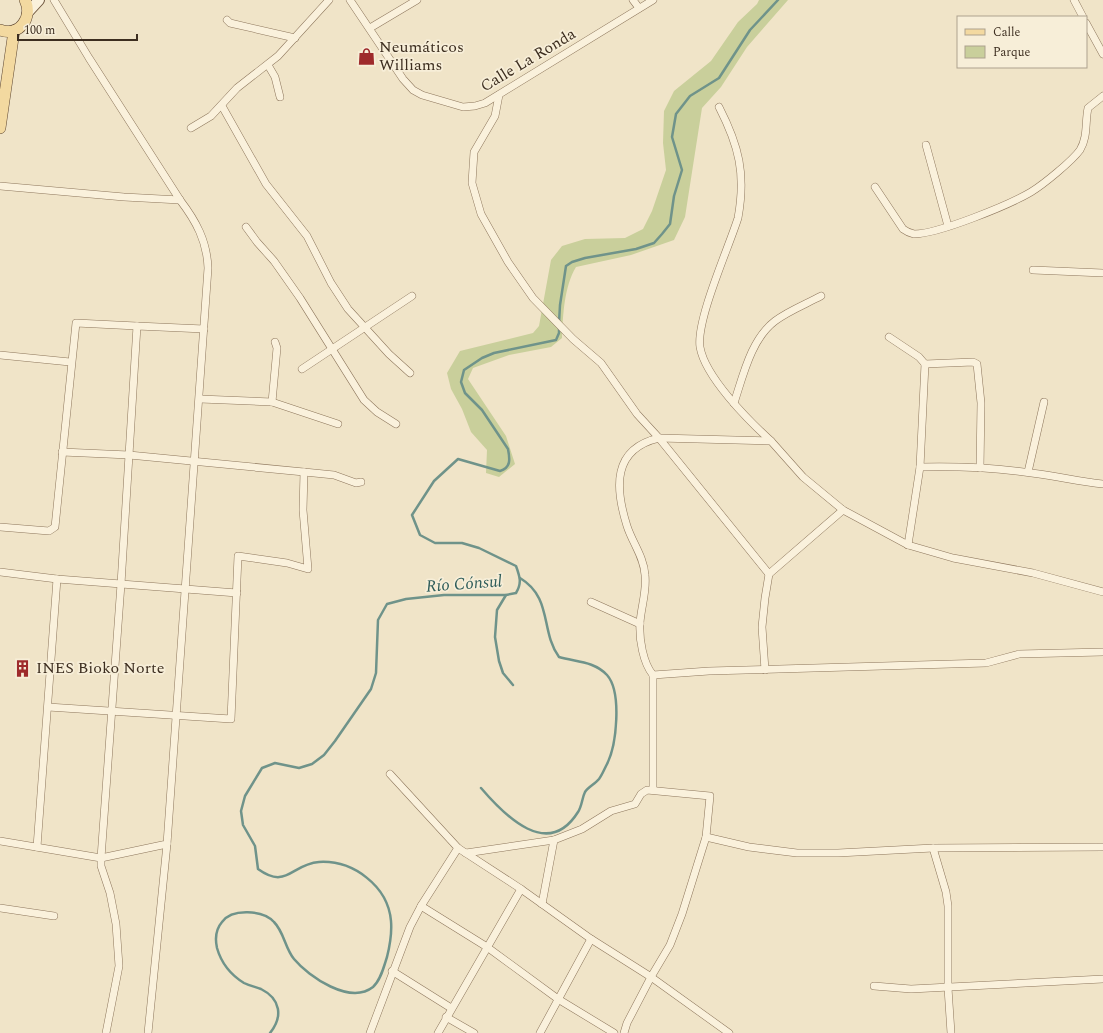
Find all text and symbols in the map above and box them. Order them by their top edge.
scale bar [18,16,137,42]
legend [957,16,1087,68]
text: 100 m [24,21,55,40]
street label: Calle La Ronda [476,22,581,98]
text: Calle [993,23,1021,42]
place label: Neumáticos Williams [379,35,464,77]
text: Parque [993,43,1030,62]
shop icon: Neumáticos Williams [356,46,376,66]
water label: Río Cónsul [425,568,504,600]
place label: INES Bioko Norte [36,656,164,680]
building icon: INES Bioko Norte [13,658,33,678]

